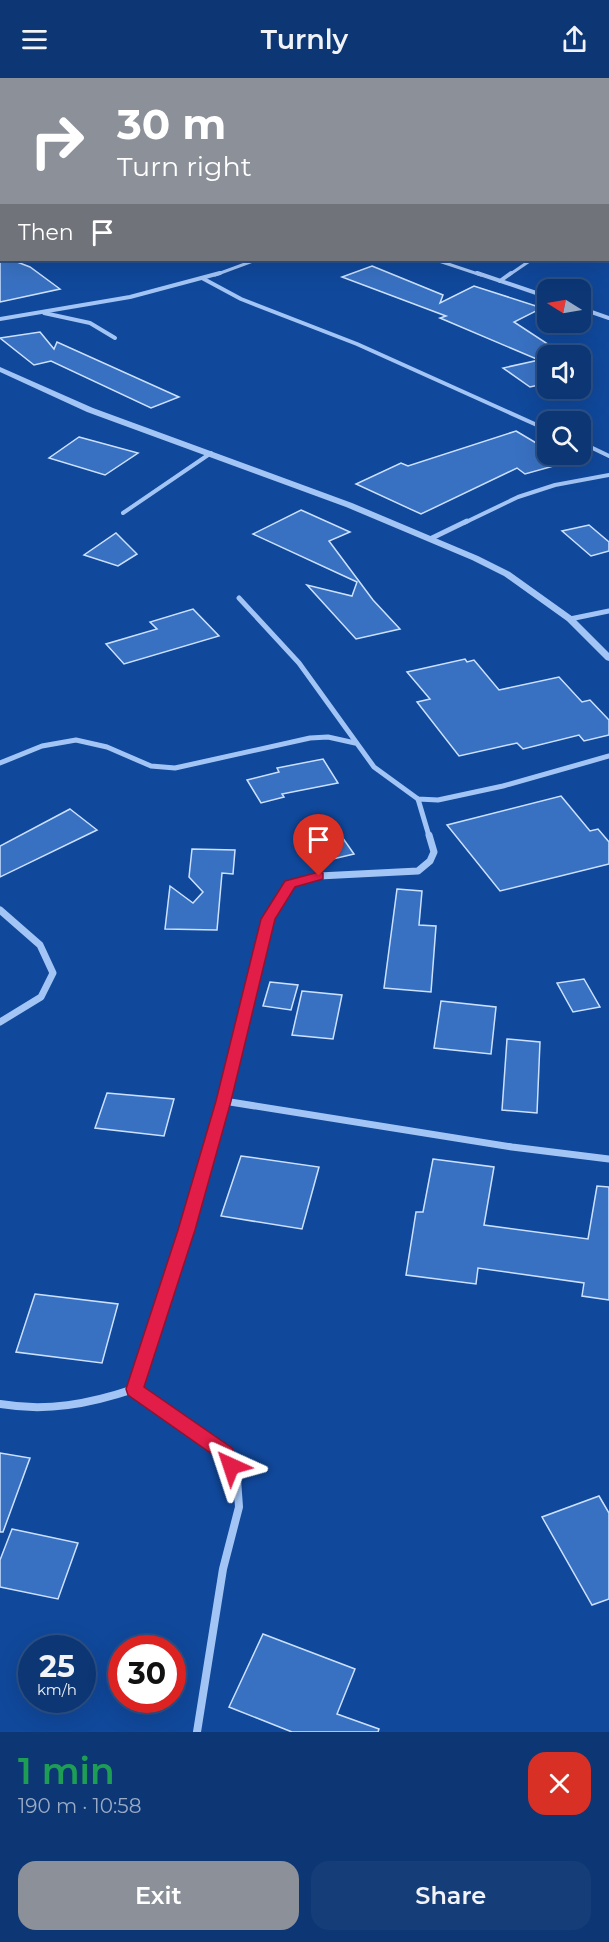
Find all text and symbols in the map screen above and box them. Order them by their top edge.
icon: menu [18,23,51,56]
text: Turnly [261,23,348,56]
icon: share [558,23,591,56]
text: 30 m [117,98,226,150]
icon: right [18,102,96,180]
text: Turn right [117,150,252,183]
icon: arrive [86,216,119,249]
text: Then [18,219,74,246]
north arrow [537,279,591,333]
map controls [537,279,591,465]
button: sound [537,345,591,399]
button: search [537,411,591,465]
pin [293,814,344,876]
icon: arrive [302,823,335,856]
position arrow [199,1434,263,1498]
speed limit sign: 30 [108,1635,186,1713]
text: 25 [39,1648,75,1685]
text: km/h [37,1680,77,1699]
text: 1 min [18,1749,115,1793]
button: close [528,1752,591,1815]
text: 190 m · 10:58 [18,1794,141,1818]
button: Exit [18,1861,299,1930]
button: Share [311,1861,591,1930]

